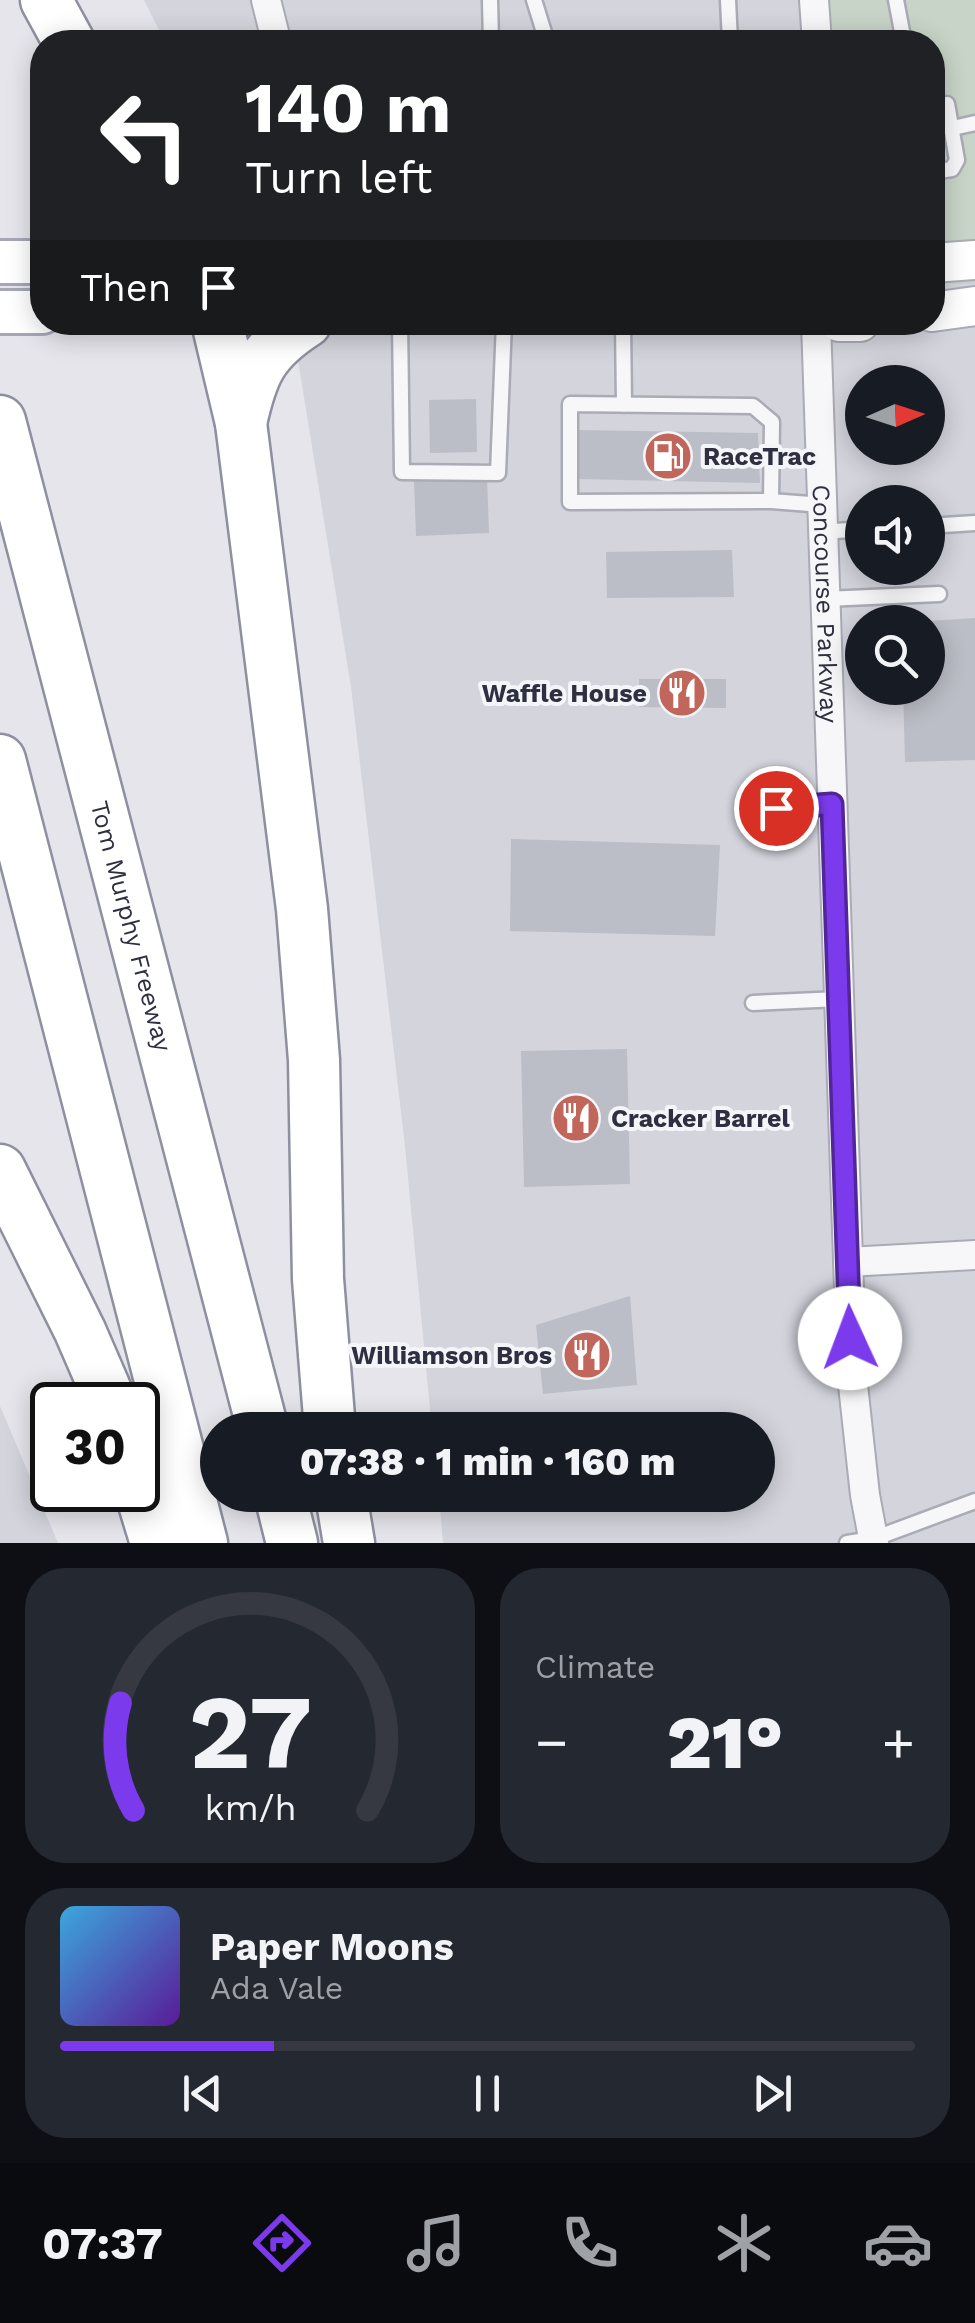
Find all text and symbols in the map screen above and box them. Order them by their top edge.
text: 140 m [245,67,451,149]
icon: left [80,70,210,200]
text: Turn left [245,151,432,204]
icon: arrive [191,260,246,315]
text: Then [80,266,171,310]
north arrow [845,365,945,465]
map controls [845,365,945,705]
fuel station icon: RaceTrac [642,430,694,482]
place label: RaceTrac [703,442,816,471]
street label: Concourse Parkway [807,484,844,724]
button: sound [845,485,945,585]
button: search [845,605,945,705]
restaurant icon: Waffle House [656,667,708,719]
place label: Waffle House [482,679,647,708]
pin [734,766,819,851]
icon: arrive [749,781,804,836]
street label: Tom Murphy Freeway [85,798,178,1055]
restaurant icon: Cracker Barrel [550,1092,602,1144]
place label: Cracker Barrel [611,1104,790,1133]
position arrow [798,1286,902,1390]
restaurant icon: Williamson Bros [561,1329,613,1381]
place label: Williamson Bros [351,1341,552,1370]
speed limit sign: 30 [30,1382,160,1512]
text: 07:38 · 1 min · 160 m [300,1440,675,1484]
text: Climate [535,1648,655,1686]
text: 27 [188,1671,312,1793]
text: 21° [667,1698,783,1786]
text: − [535,1710,568,1774]
text: + [882,1710,915,1774]
text: km/h [204,1787,296,1829]
text: Paper Moons [210,1925,454,1969]
text: Ada Vale [210,1969,343,2007]
icon: previous [175,2066,230,2121]
icon: pause [460,2066,515,2121]
icon: next [745,2066,800,2121]
icon: directions [247,2208,317,2278]
icon: music [401,2208,471,2278]
icon: phone [555,2208,625,2278]
icon: climate [709,2208,779,2278]
icon: car [863,2208,933,2278]
text: 07:37 [42,2217,163,2270]

